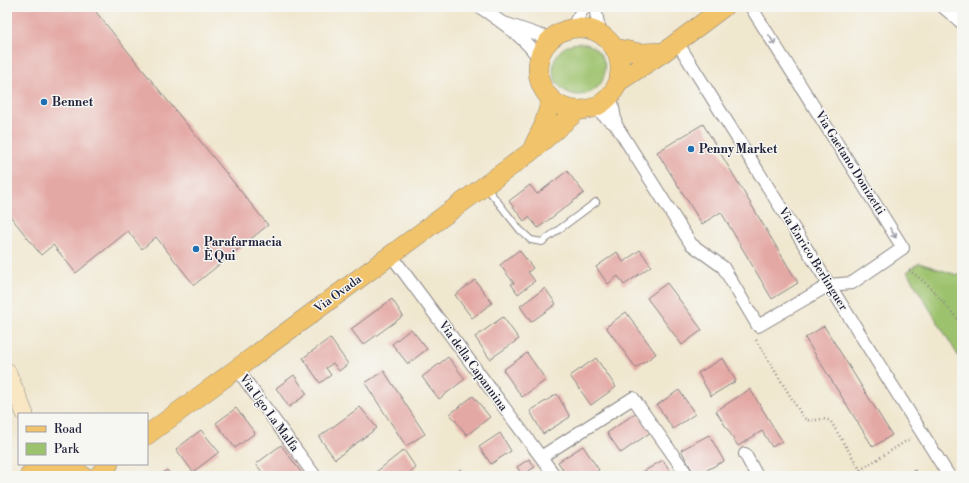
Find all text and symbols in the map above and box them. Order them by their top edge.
one-way arrow [768,34,776,45]
place label: Bennet [52,95,94,110]
marker: Bennet [39,97,49,107]
street label: Via Gaetano Donizetti [811,107,888,218]
place label: Penny Market [699,142,778,157]
marker: Penny Market [686,144,696,154]
street label: Via Enrico Berlinguer [775,204,851,313]
one-way arrow [890,227,898,239]
place label: Parafarmacia È Qui [204,235,282,264]
marker: Parafarmacia È Qui [191,244,201,254]
street label: Via Ovada [311,271,365,317]
street label: Via della Capannina [435,317,511,415]
street label: Via Ugo La Malfa [235,371,303,455]
legend [18,413,148,465]
text: Road [54,422,82,437]
text: Park [54,442,80,457]

